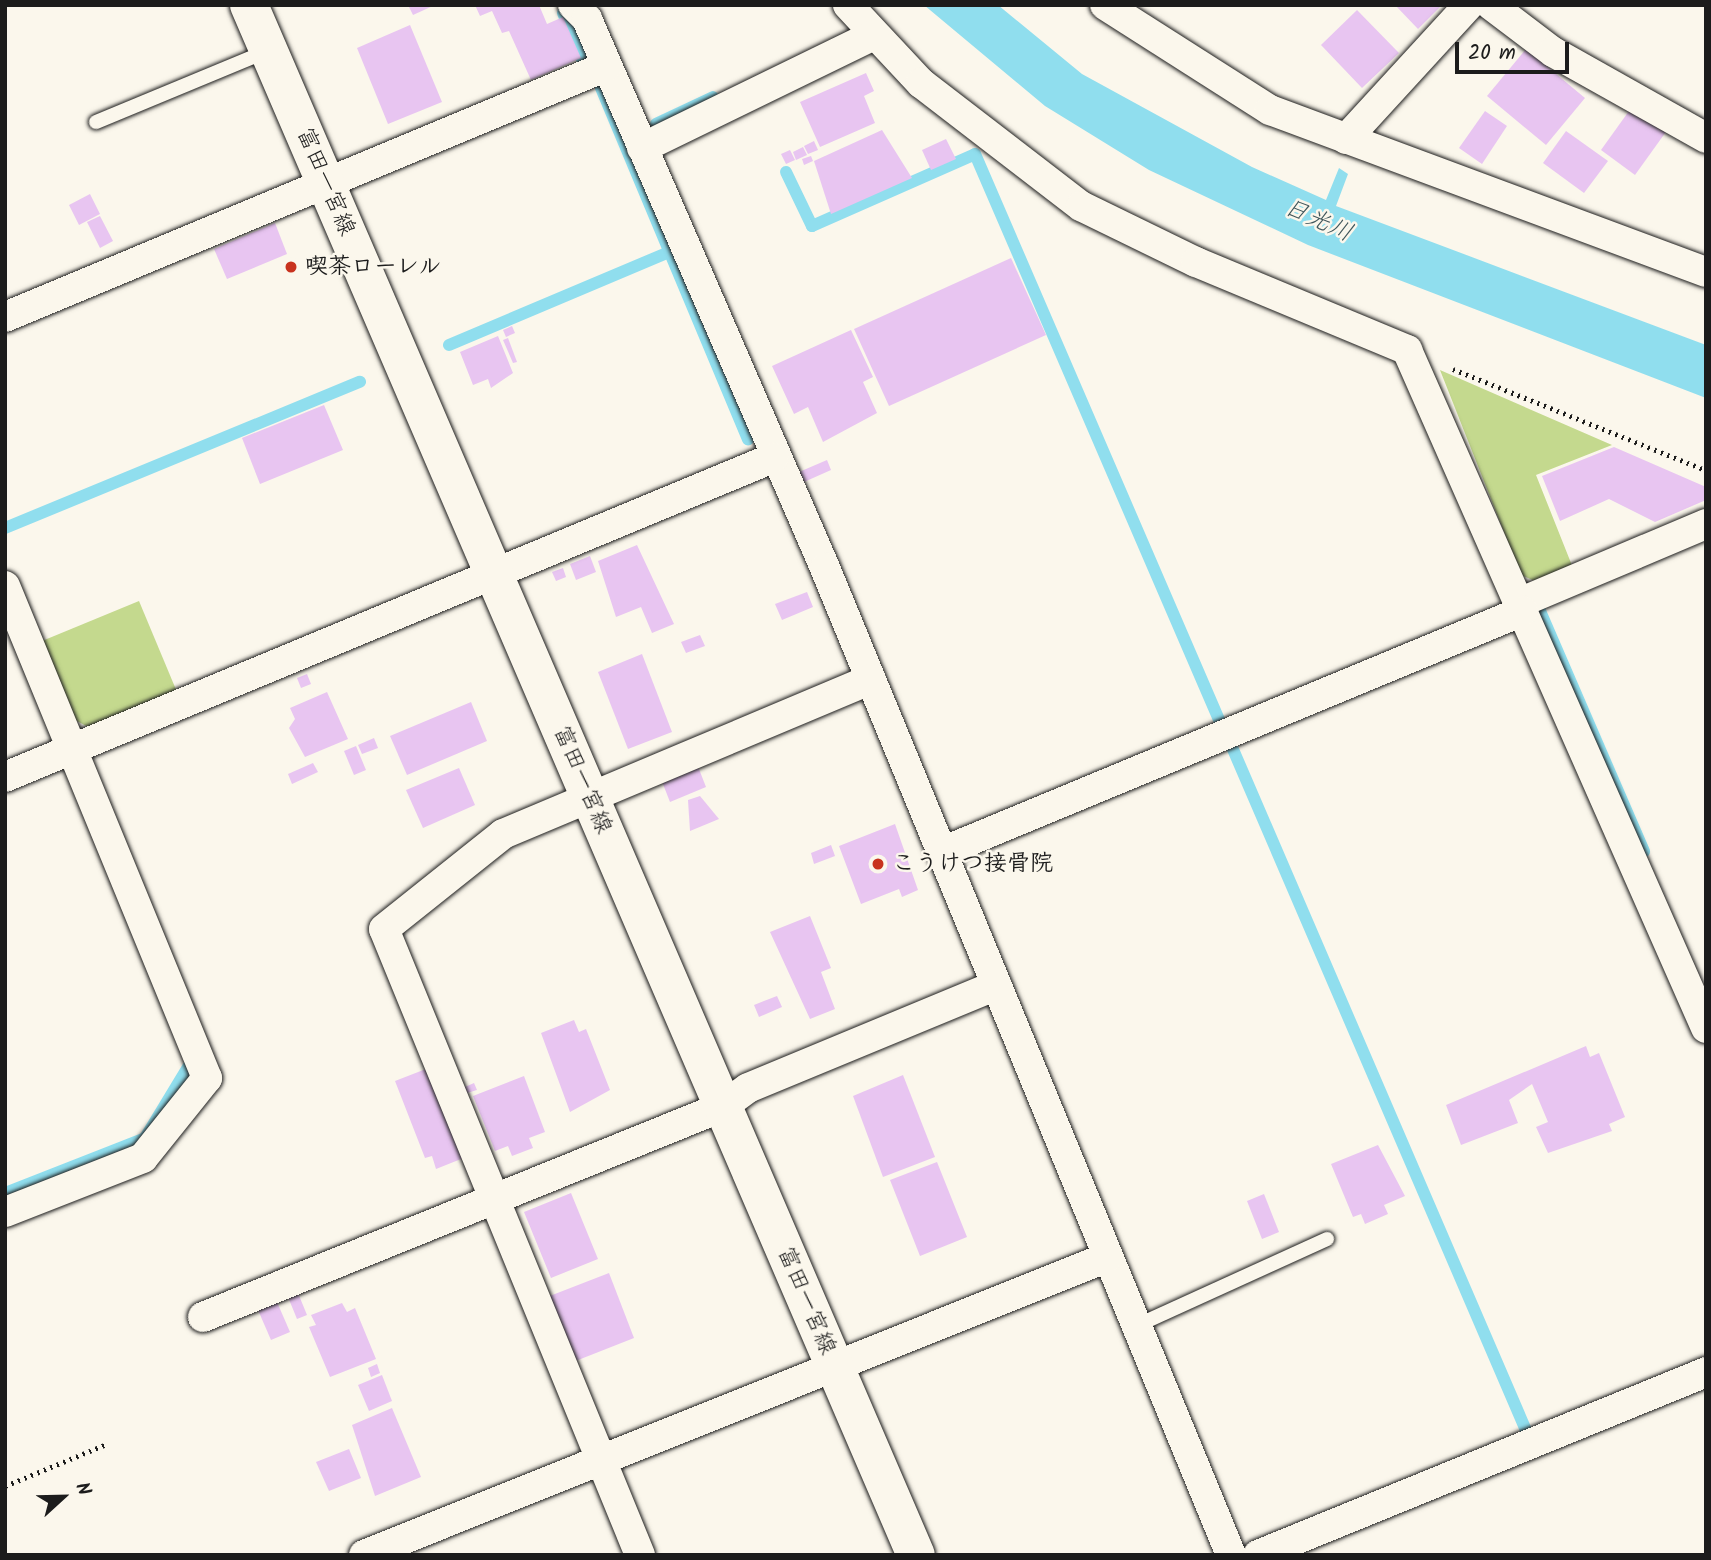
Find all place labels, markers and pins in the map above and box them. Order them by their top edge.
place label: 喫茶ローレル [305,253,443,281]
marker: 喫茶ローレル [283,259,299,275]
place label: こうけつ接骨院 [892,850,1053,878]
marker: こうけつ接骨院 [870,856,886,872]

